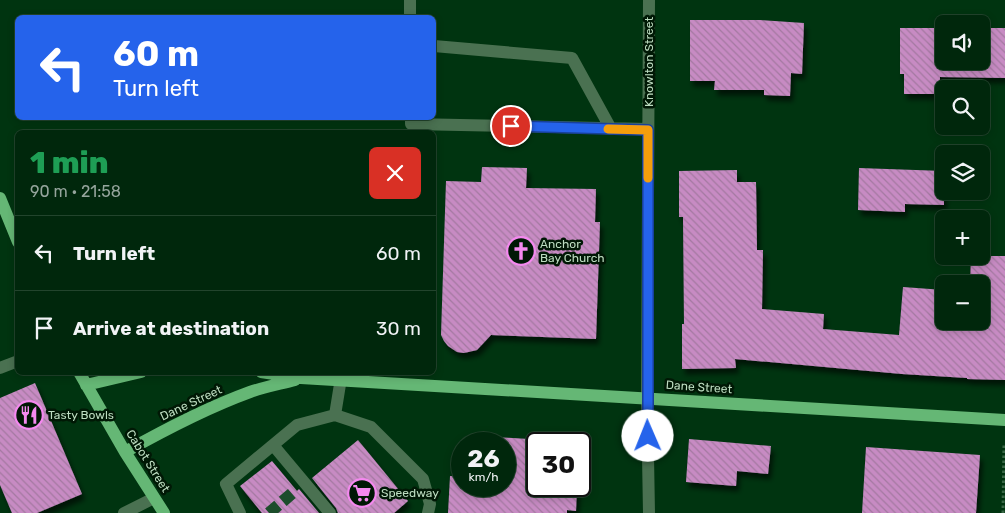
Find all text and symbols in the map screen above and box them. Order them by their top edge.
map controls [935,15,990,330]
button: sound [935,15,990,70]
street label: Knowlton Street [642,17,656,107]
text: 60 m [113,33,199,75]
icon: left [30,35,95,100]
text: Turn left [113,75,199,102]
button: search [935,80,990,135]
pin [490,105,532,147]
icon: arrive [497,112,525,140]
text: 1 min [30,145,108,181]
button: layers [935,145,990,200]
button: close [369,147,421,199]
text: 90 m · 21:58 [30,182,121,201]
button: + [935,210,990,265]
church icon: Anchor Bay Church [506,236,536,266]
place label: Anchor Bay Church [540,237,605,265]
icon: left [30,239,58,267]
text: Turn left [73,242,155,265]
text: 60 m [376,242,421,265]
button: − [935,275,990,330]
icon: arrive [30,314,58,342]
text: Arrive at destination [73,317,269,340]
text: 30 m [376,317,421,340]
street label: Dane Street [665,378,733,396]
street label: Dane Street [158,382,224,423]
restaurant icon: Tasty Bowls [14,400,44,430]
place label: Tasty Bowls [48,408,114,422]
position arrow [621,409,673,461]
street label: Cabot Street [123,427,173,495]
speed limit sign: 30 [526,432,591,497]
text: 26 [467,444,500,473]
text: km/h [469,470,498,484]
supermarket icon: Speedway [347,478,377,508]
place label: Speedway [381,486,439,500]

